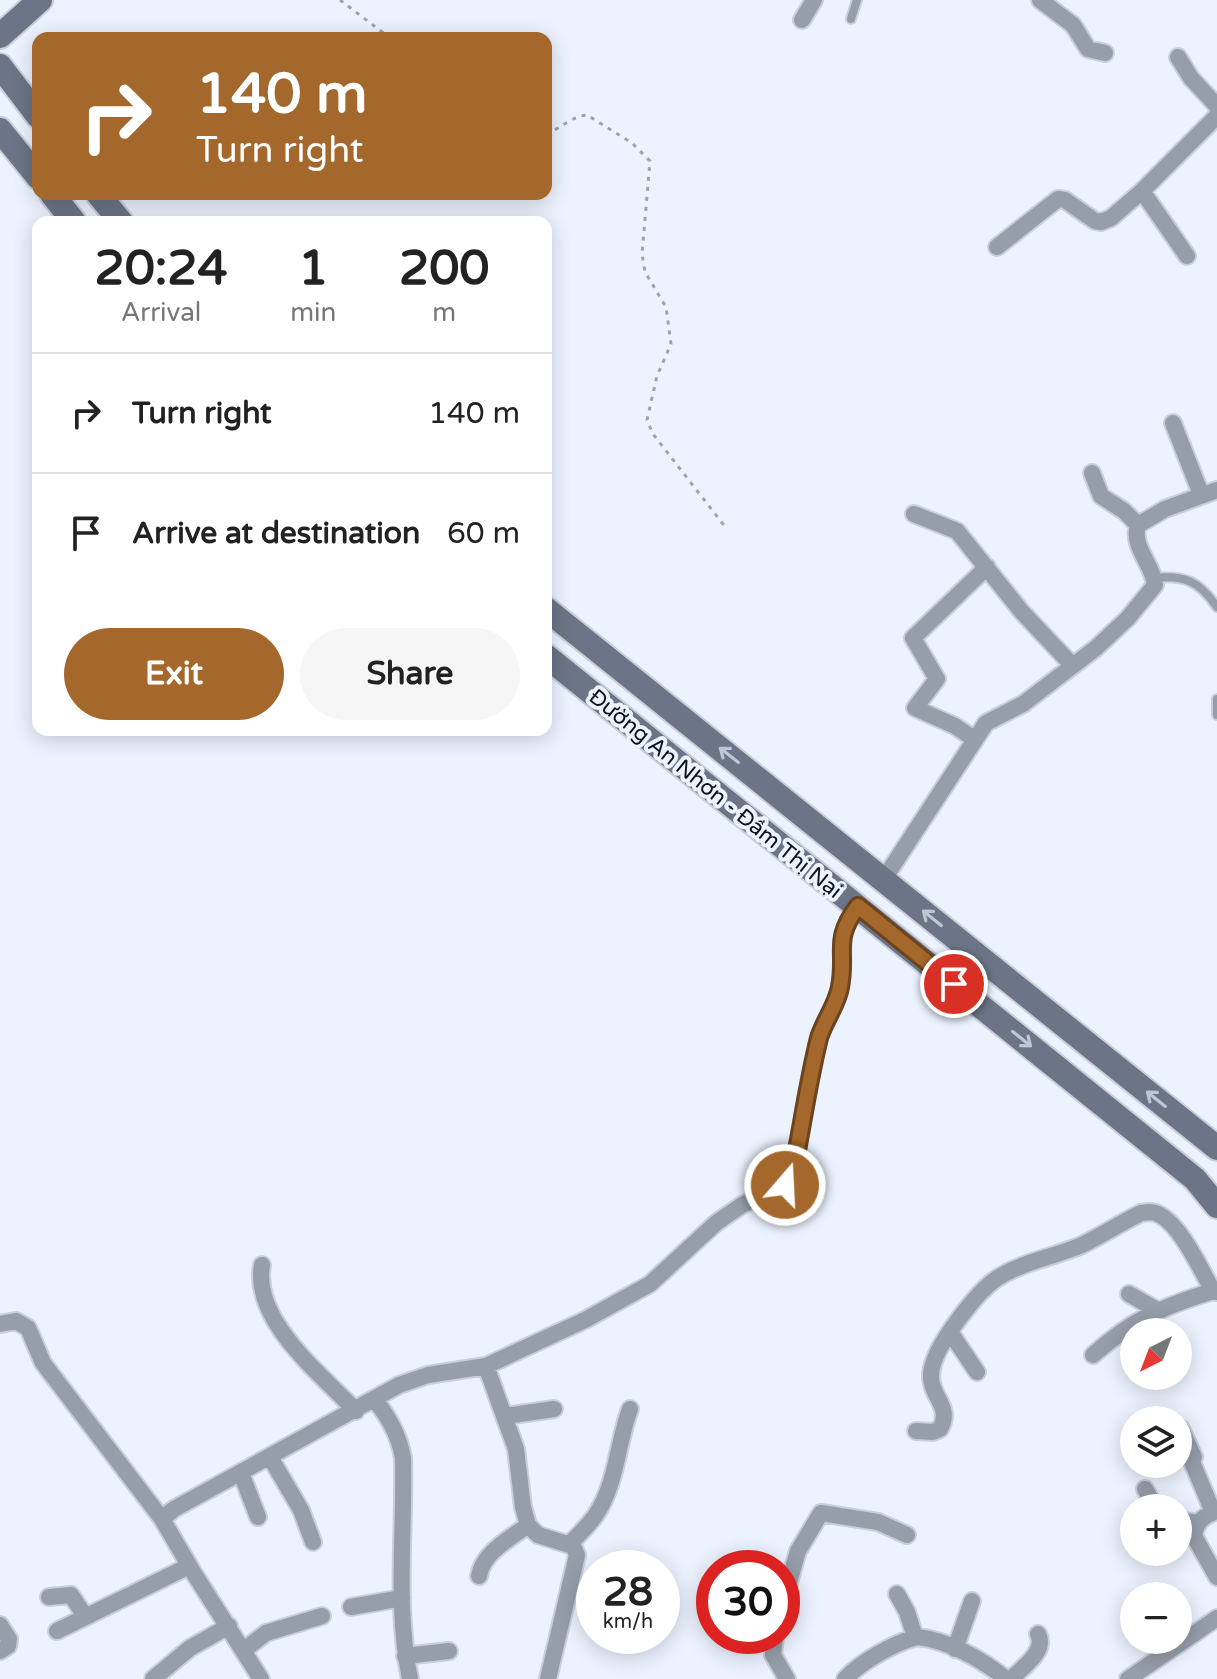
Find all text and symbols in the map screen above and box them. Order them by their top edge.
text: 140 m [196,61,367,128]
icon: right [64,64,168,168]
text: Turn right [196,129,363,172]
text: 20:24 [95,240,228,298]
text: 1 [298,240,328,298]
text: 200 [399,240,489,298]
text: Arrival [121,297,201,328]
text: min [290,297,336,328]
text: m [432,297,456,328]
icon: right [64,391,108,435]
text: Turn right [132,395,272,432]
text: 140 m [428,395,520,432]
icon: arrive [64,511,108,555]
text: Arrive at destination [132,515,420,552]
text: 60 m [447,515,520,552]
button: Exit [64,628,284,720]
button: Share [300,628,520,720]
street label: Đường An Nhơn - Đầm Thị Nại [584,684,847,904]
one-way arrow [719,746,740,764]
one-way arrow [922,909,943,927]
pin [920,950,988,1018]
icon: arrive [932,962,976,1006]
one-way arrow [1011,1029,1032,1047]
one-way arrow [1146,1090,1167,1107]
position arrow [743,1143,827,1227]
north arrow [1120,1318,1192,1390]
map controls [1120,1318,1192,1654]
button: layers [1120,1406,1192,1478]
button: + [1120,1494,1192,1566]
speed limit sign: 30 [696,1550,800,1654]
text: 28 [603,1568,653,1616]
button: − [1120,1582,1192,1654]
text: km/h [603,1610,653,1634]

